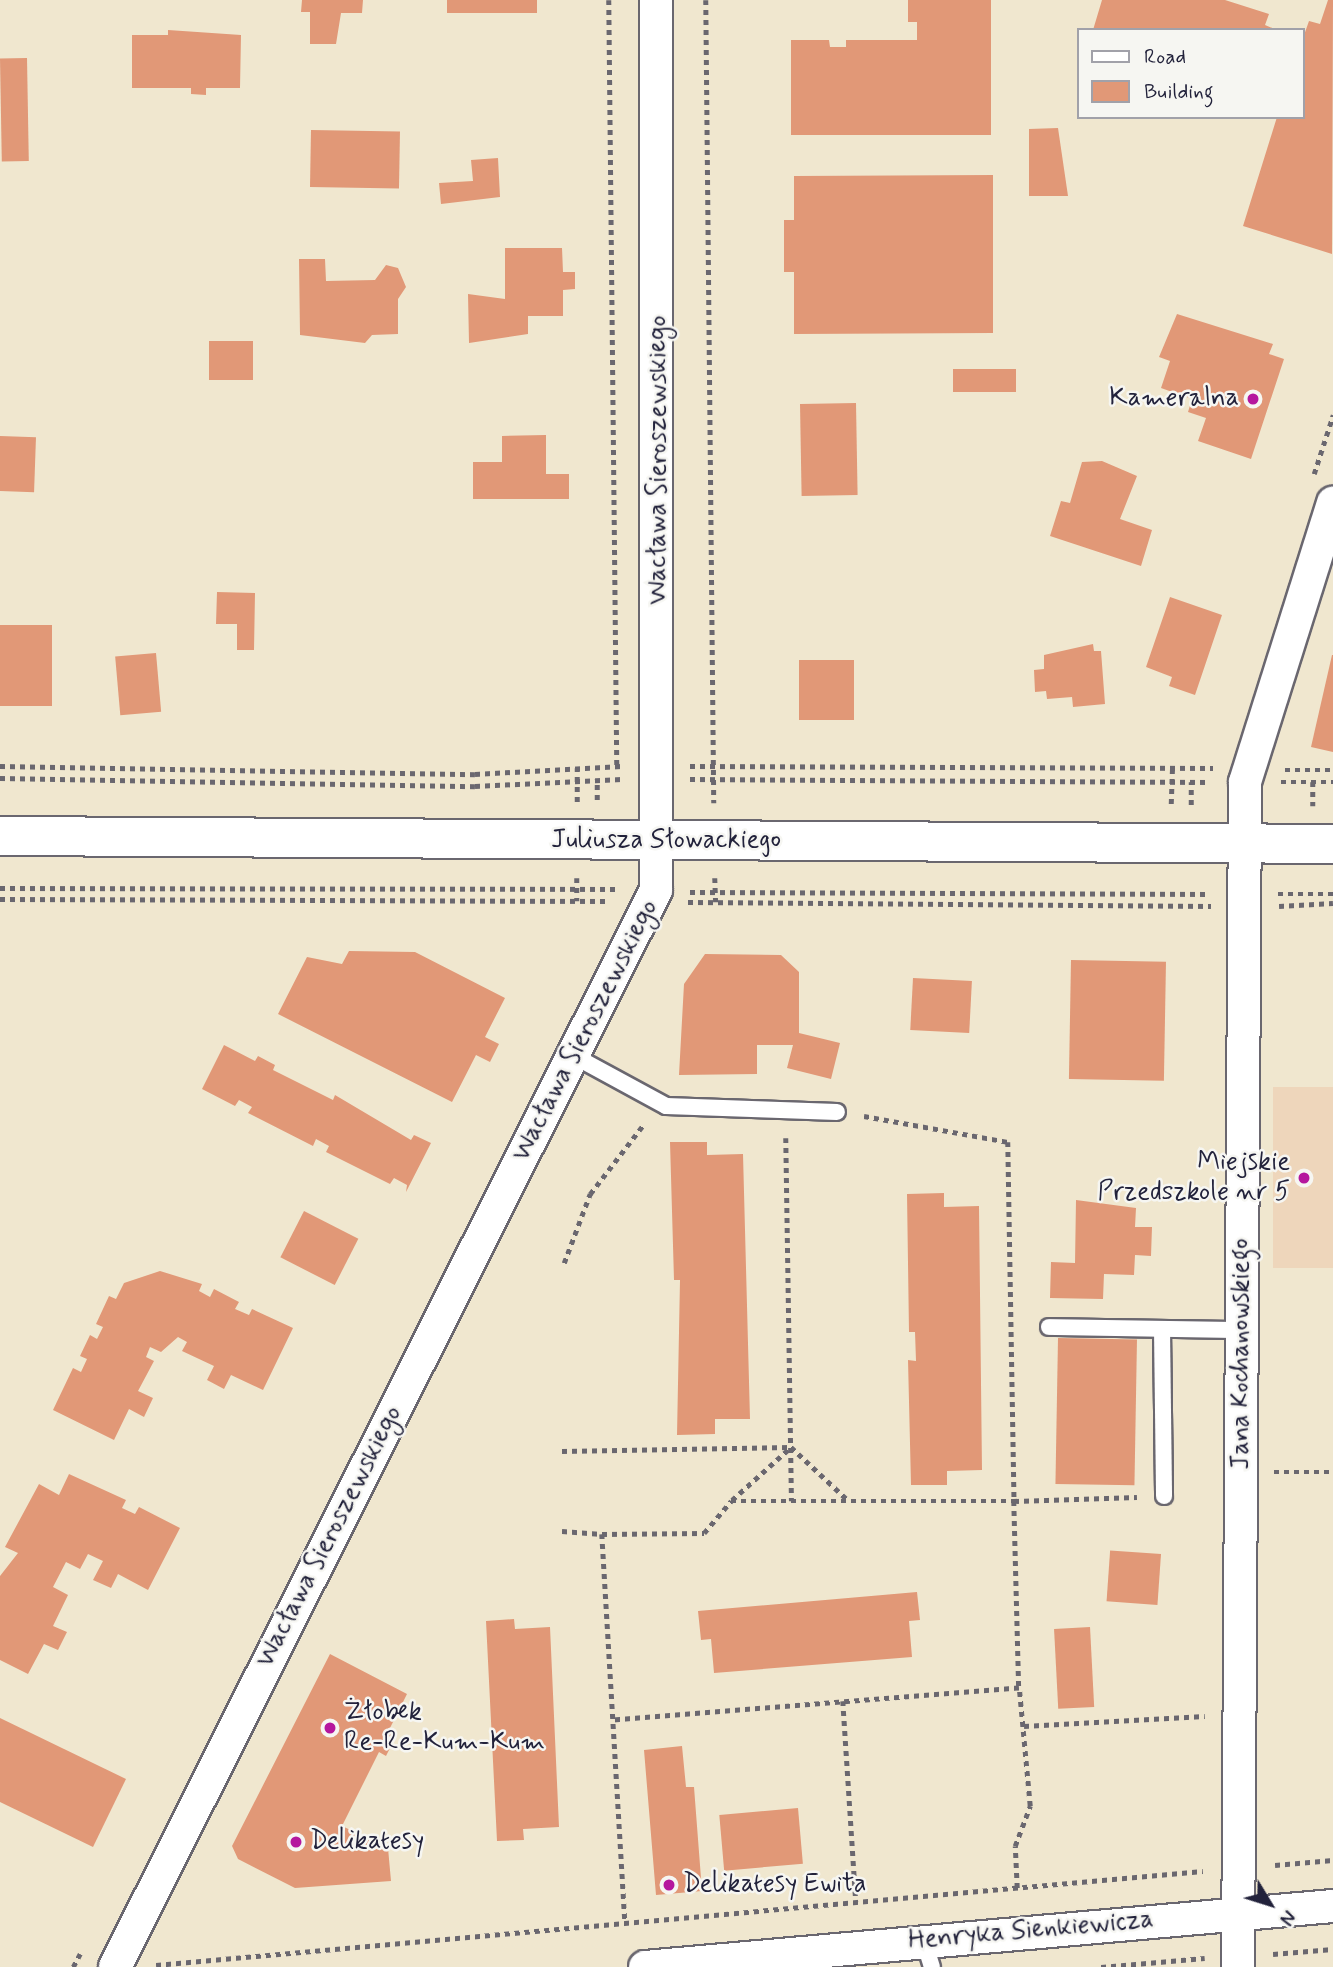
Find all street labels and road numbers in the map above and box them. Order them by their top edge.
street label: Wacława Sieroszewskiego [643,315,675,605]
street label: Juliusza Słowackiego [551,825,781,857]
street label: Wacława Sieroszewskiego [506,895,666,1167]
street label: Jana Kochanowskiego [1226,1236,1258,1472]
street label: Wacława Sieroszewskiego [250,1401,410,1673]
street label: Henryka Sienkiewicza [907,1905,1155,1957]

